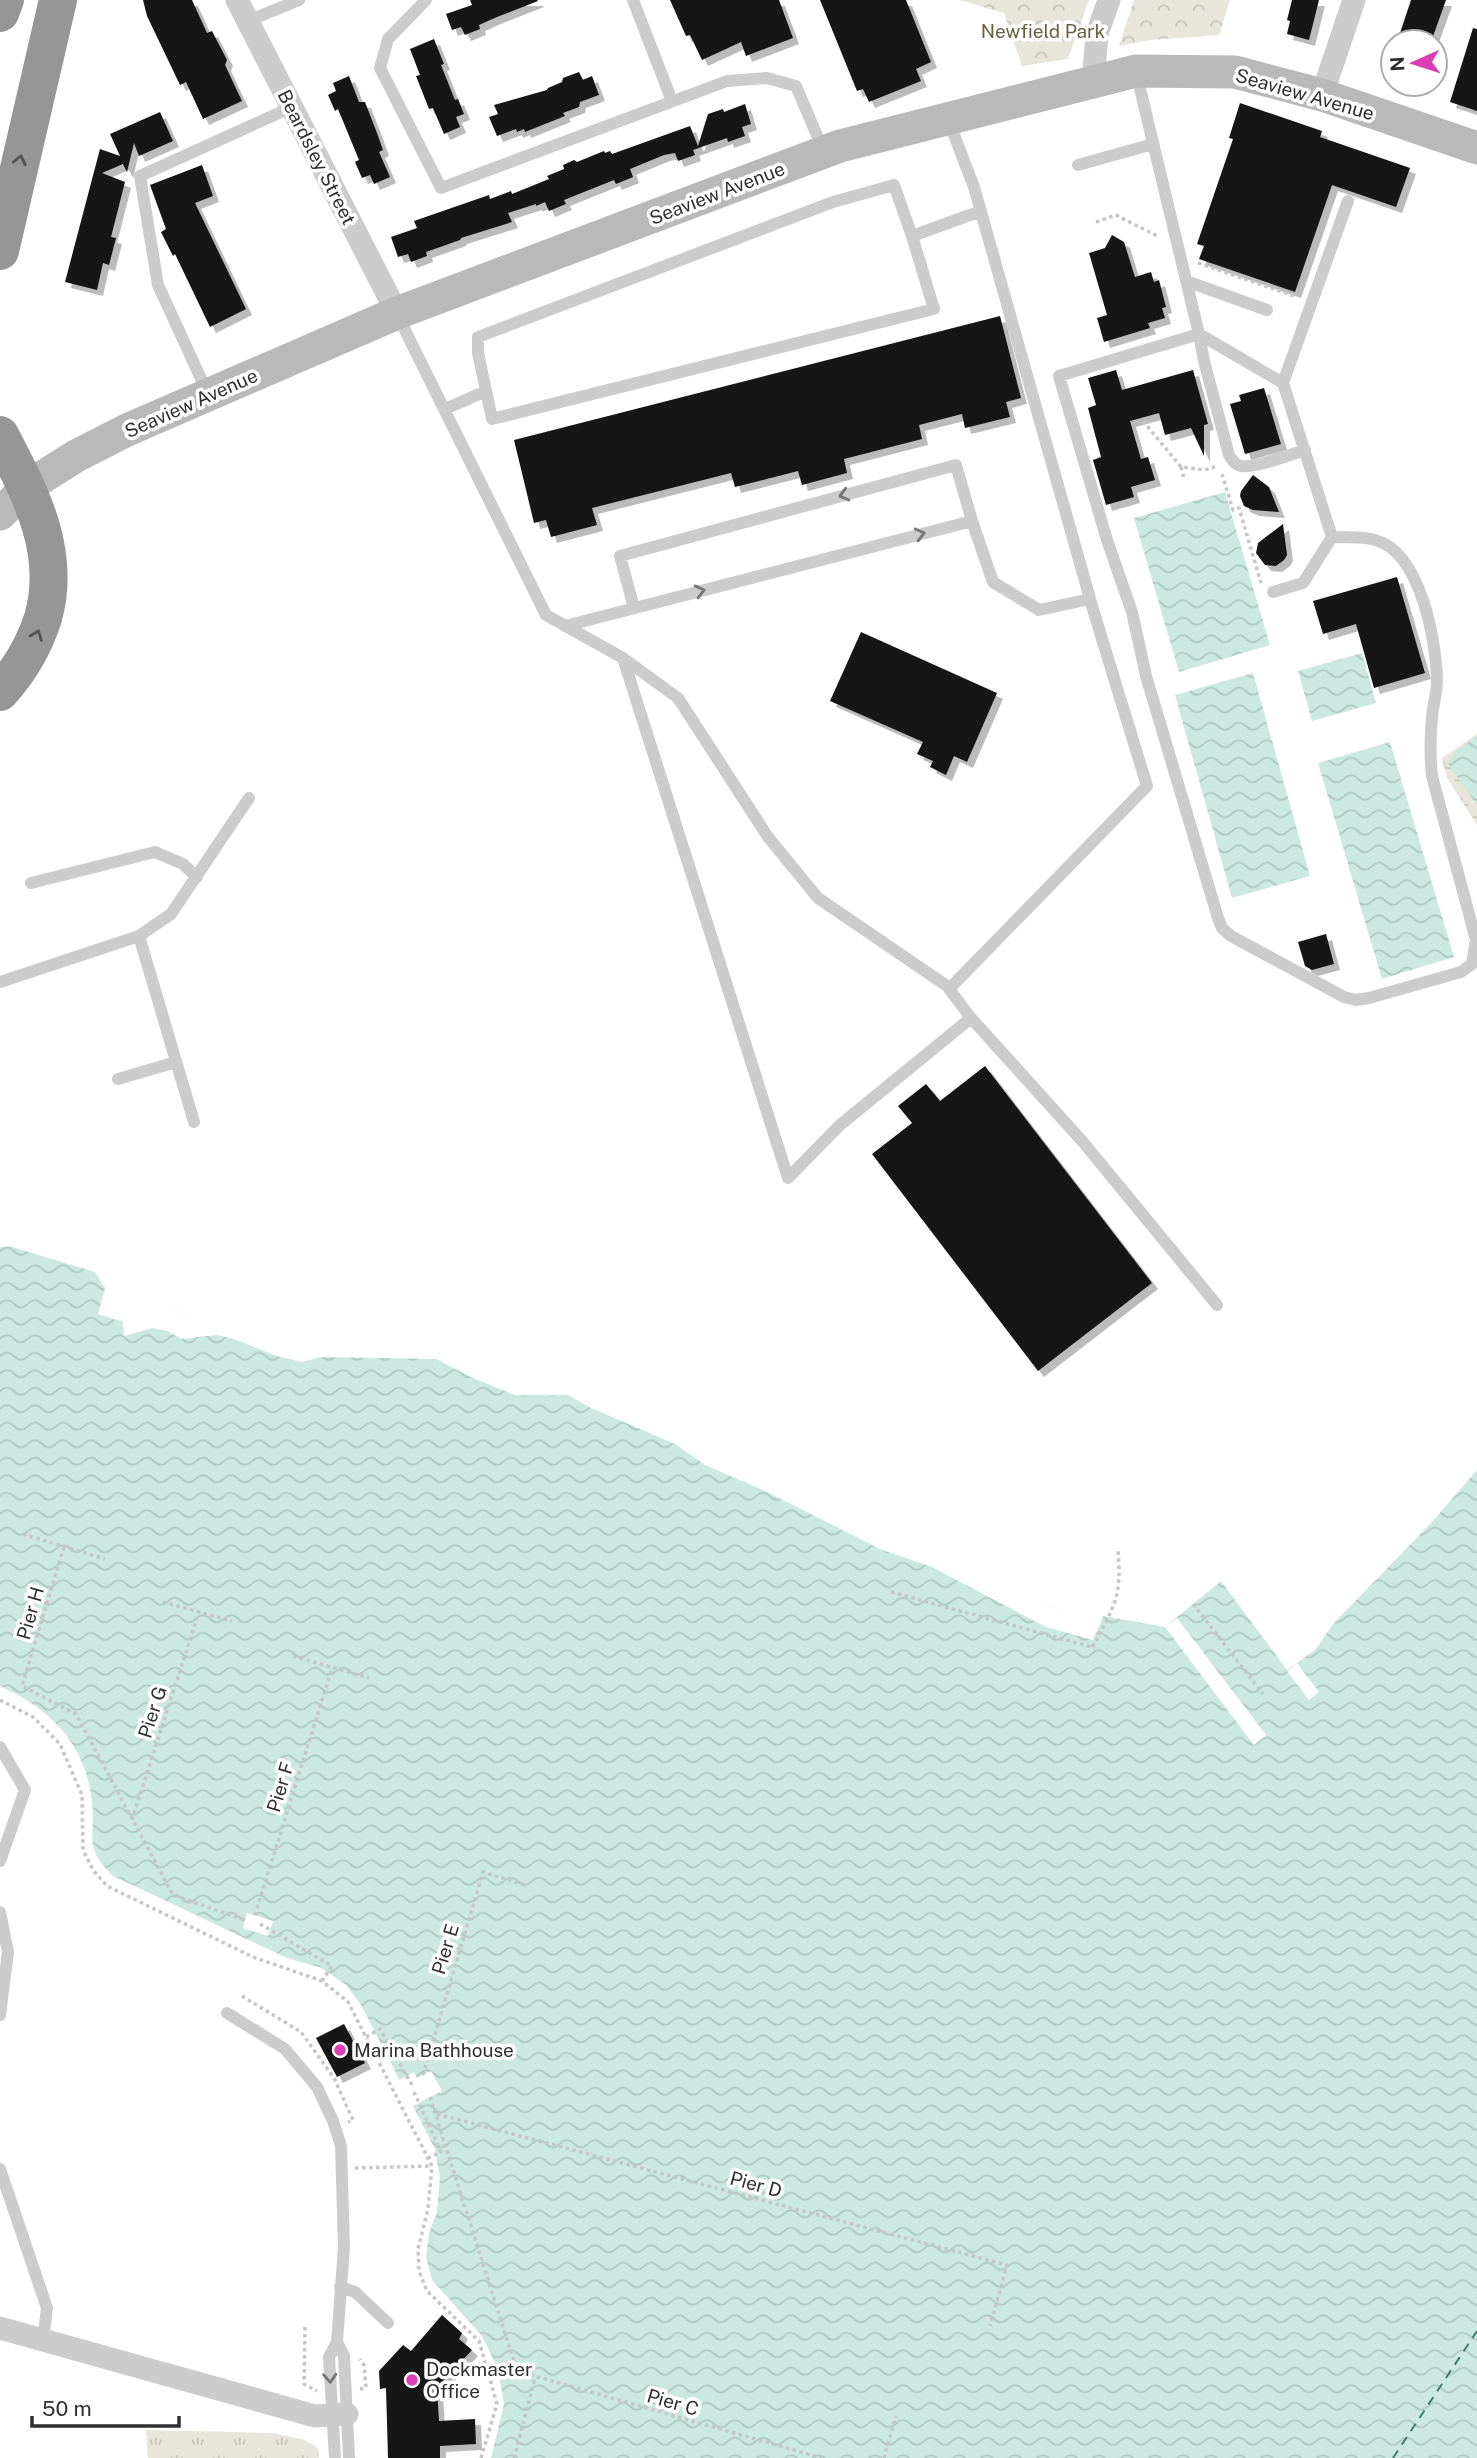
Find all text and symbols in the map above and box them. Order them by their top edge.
park label: Newfield Park [981,20,1106,42]
north arrow [1379,28,1449,98]
text: N [1386,56,1408,72]
street label: Seaview Avenue [1233,64,1377,124]
street label: Beardsley Street [274,86,360,228]
one-way arrow [12,154,26,166]
street label: Seaview Avenue [646,157,788,229]
street label: Seaview Avenue [121,364,261,442]
one-way arrow [839,487,851,502]
one-way arrow [914,528,926,542]
one-way arrow [694,585,706,599]
one-way arrow [28,629,42,641]
street label: Pier H [12,1584,48,1642]
street label: Pier G [133,1683,171,1741]
street label: Pier F [262,1759,298,1815]
street label: Pier E [427,1921,463,1977]
place label: Marina Bathhouse [354,2039,514,2061]
marker: Marina Bathhouse [332,2042,348,2058]
street label: Pier D [728,2167,784,2201]
place label: Dockmaster Office [426,2358,532,2402]
one-way arrow [323,2372,338,2383]
marker: Dockmaster Office [404,2372,420,2388]
scale bar [32,2384,178,2428]
street label: Pier C [645,2384,701,2420]
text: 50 m [42,2396,92,2421]

